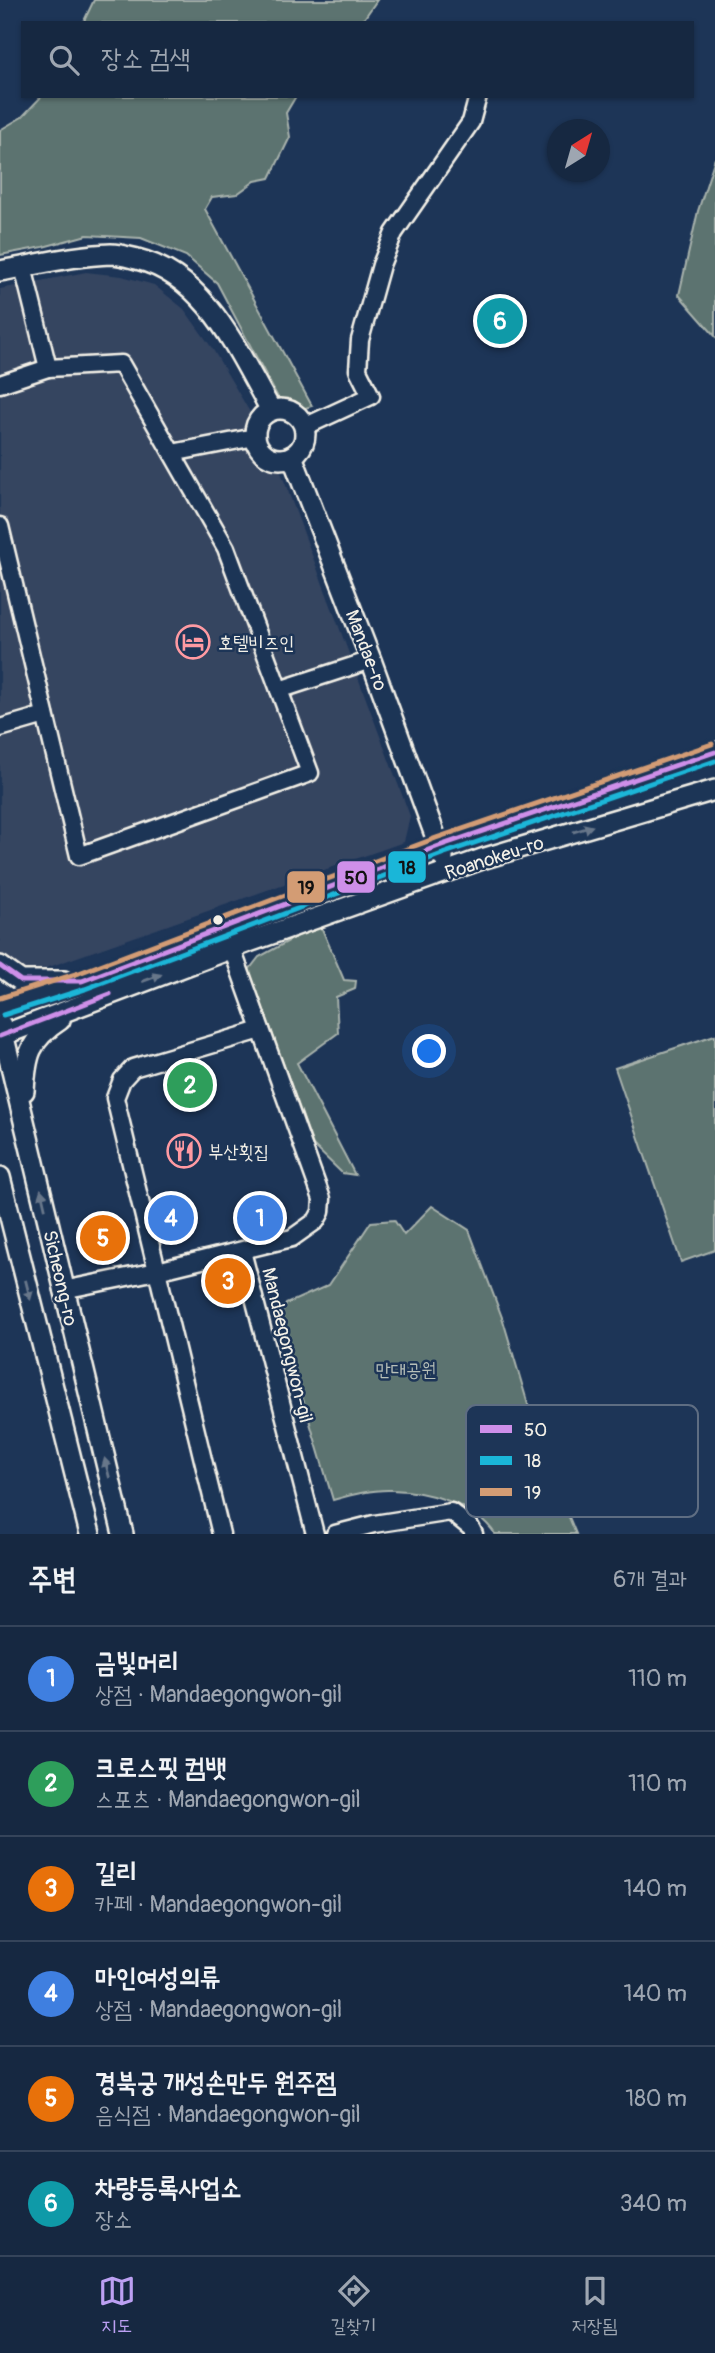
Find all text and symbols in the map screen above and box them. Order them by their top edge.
search box [21,21,694,98]
icon: search [45,41,83,79]
text: 장소 검색 [101,43,190,75]
north arrow [547,119,610,182]
pin: 6 [477,295,523,347]
street label: Mandae-ro [340,606,392,694]
hotel icon: 호텔비즈인 [174,623,212,661]
place label: 호텔비즈인 [218,631,294,655]
one-way arrow [573,823,594,833]
street label: Roanokeu-ro [442,831,547,885]
line badge: 18 [387,850,427,884]
text: 18 [398,856,416,880]
line badge: 50 [336,860,376,894]
text: 50 [344,866,368,890]
line badge: 19 [286,870,326,904]
text: 19 [297,876,315,900]
unlabelled marker [211,913,225,927]
one-way arrow [141,973,162,984]
your location [412,1034,446,1068]
pin: 2 [167,1059,213,1111]
restaurant icon: 부산횟집 [165,1132,203,1170]
place label: 부산횟집 [208,1140,269,1164]
one-way arrow [37,1188,48,1210]
pin: 4 [148,1192,194,1244]
pin: 1 [237,1192,283,1244]
pin: 5 [80,1212,126,1264]
street label: Sicheong-ro [37,1228,83,1328]
pin: 3 [205,1255,251,1307]
street label: Mandaegongwon-gil [256,1265,318,1425]
one-way arrow [23,1280,34,1302]
park label: 만대공원 [375,1358,437,1382]
legend [466,1405,698,1517]
text: 50 [524,1418,547,1442]
text: 18 [524,1449,541,1473]
one-way arrow [101,1457,112,1479]
text: 19 [524,1481,541,1505]
text: 주변 [28,1561,76,1598]
text: 6개 결과 [613,1565,687,1594]
text: 금빛머리 [95,1647,179,1679]
text: 1 [47,1664,56,1693]
text: 110 m [628,1664,687,1693]
text: 상점 · Mandaegongwon-gil [95,1680,342,1709]
text: 크로스핏 컴뱃 [95,1752,226,1784]
text: 2 [45,1769,57,1798]
text: 110 m [628,1769,687,1798]
text: 스포츠 · Mandaegongwon-gil [95,1785,361,1814]
text: 길리 [95,1857,137,1889]
text: 3 [45,1874,57,1903]
text: 140 m [624,1874,687,1903]
text: 카페 · Mandaegongwon-gil [95,1890,342,1919]
text: 마인여성의류 [95,1962,221,1994]
text: 4 [44,1979,58,2008]
text: 140 m [624,1979,687,2008]
text: 상점 · Mandaegongwon-gil [95,1995,342,2024]
text: 경북궁 개성손만두 원주점 [95,2067,336,2099]
text: 5 [45,2084,57,2113]
text: 180 m [625,2084,687,2113]
text: 음식점 · Mandaegongwon-gil [95,2100,361,2129]
text: 차량등록사업소 [95,2172,241,2204]
text: 6 [44,2189,58,2218]
text: 340 m [620,2189,687,2218]
text: 장소 [95,2205,132,2234]
tab: 지도 [98,2272,136,2339]
tab: 길찾기 [331,2272,376,2339]
tab: 저장됨 [572,2272,617,2339]

